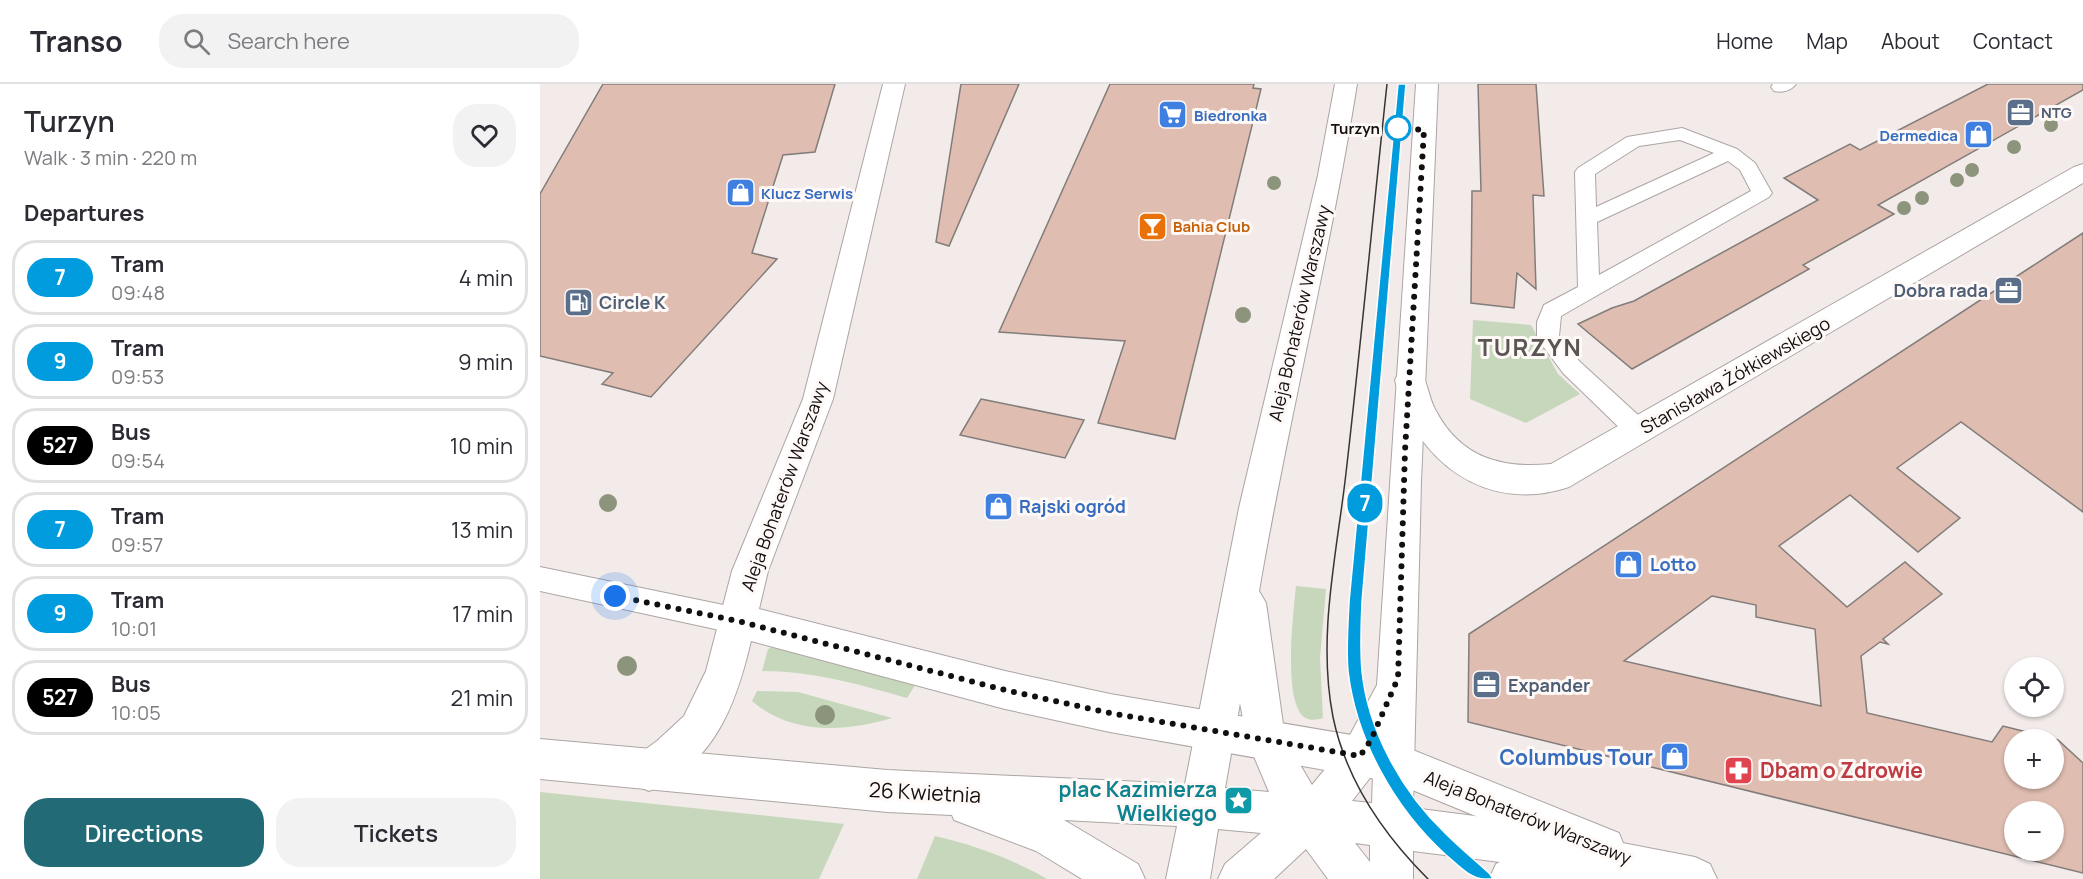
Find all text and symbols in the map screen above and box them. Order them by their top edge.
search box [159,14,579,68]
text: Transo [30,22,123,60]
icon: search [180,25,213,58]
text: Search here [228,26,350,56]
text: Home [1716,27,1773,55]
text: Map [1806,27,1848,55]
text: About [1881,27,1940,55]
text: Contact [1973,27,2053,55]
office icon: NTG [2004,96,2036,128]
supermarket icon: Biedronka [1157,99,1189,131]
text: Turzyn [24,102,115,140]
place label: NTG [2041,102,2072,123]
button: heart [453,104,516,167]
place label: Biedronka [1194,105,1267,126]
marker: Turzyn [1385,115,1411,141]
place label: Turzyn [1331,118,1380,139]
shop icon: Dermedica [1963,119,1995,151]
place label: Dermedica [1879,125,1958,146]
text: Walk · 3 min · 220 m [24,144,197,171]
shop icon: Klucz Serwis [724,177,756,209]
place label: Klucz Serwis [761,183,853,204]
text: Departures [24,198,144,228]
street label: Aleja Bohaterów Warszawy [1262,202,1336,424]
bar icon: Bahia Club [1136,210,1168,242]
place label: Bahia Club [1173,216,1250,237]
text: Tram [111,249,164,279]
text: 7 [54,263,66,291]
text: 4 min [459,263,513,293]
office icon: Dobra rada [1993,274,2025,306]
place label: Dobra rada [1893,278,1988,302]
text: 09:48 [111,279,165,306]
fuel station icon: Circle K [562,286,594,318]
place label: Circle K [599,290,666,314]
street label: Stanisława Żółkiewskiego [1636,311,1834,439]
district label: TURZYN [1478,330,1582,363]
text: Tram [111,333,164,363]
text: 9 [53,347,67,375]
text: 9 min [458,347,513,377]
text: 09:53 [111,363,164,390]
street label: Aleja Bohaterów Warszawy [735,377,833,594]
text: Bus [111,417,151,447]
text: 527 [42,431,78,459]
text: 10 min [450,431,513,461]
text: 09:54 [111,447,165,474]
line badge: 7 [1346,484,1384,522]
text: 7 [1359,489,1371,517]
shop icon: Rajski ogród [982,490,1014,522]
place label: Rajski ogród [1019,494,1126,518]
text: Tram [111,501,164,531]
text: 7 [54,515,66,543]
text: 13 min [451,515,513,545]
text: 09:57 [111,531,163,558]
shop icon: Lotto [1613,548,1645,580]
place label: Lotto [1650,552,1696,576]
your location [600,581,630,611]
text: Tram [111,585,164,615]
text: 9 [53,599,67,627]
text: 17 min [452,599,513,629]
text: 10:01 [111,615,157,642]
map controls [2004,657,2064,861]
button: locate [2004,657,2064,717]
text: Bus [111,669,151,699]
office icon: Expander [1471,669,1503,701]
place label: Expander [1508,673,1590,697]
text: 527 [42,683,78,711]
text: 21 min [451,683,513,713]
text: 10:05 [111,699,161,726]
button: + [2004,729,2064,789]
shop icon: Columbus Tour [1658,741,1690,773]
place label: Columbus Tour [1499,743,1653,771]
pharmacy icon: Dbam o Zdrowie [1723,754,1755,786]
place label: Dbam o Zdrowie [1760,756,1923,784]
street label: Aleja Bohaterów Warszawy [1421,764,1636,870]
street label: 26 Kwietnia [868,775,982,809]
place label: plac Kazimierza Wielkiego [1059,775,1217,827]
place icon: plac Kazimierza Wielkiego [1222,785,1254,817]
button: Directions [24,798,264,867]
button: Tickets [276,798,516,867]
button: − [2004,801,2064,861]

